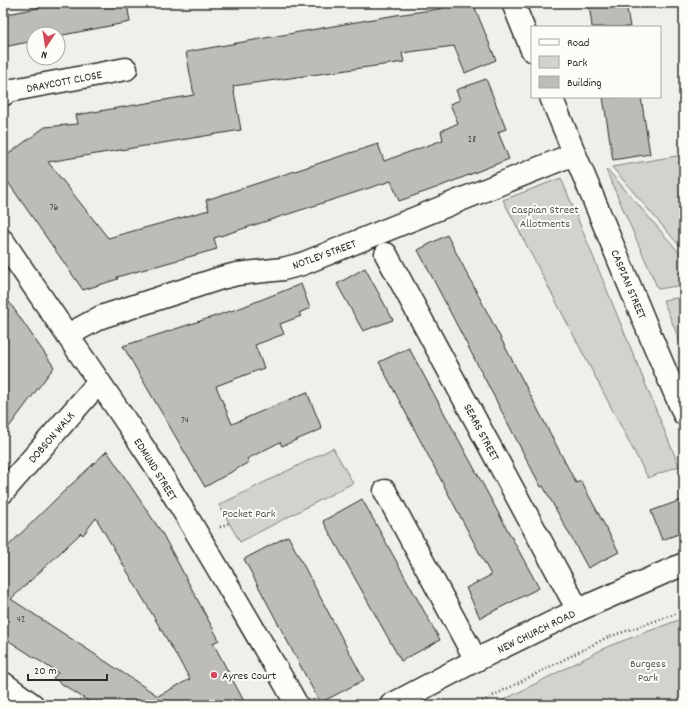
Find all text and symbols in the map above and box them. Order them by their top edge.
north arrow [26,26,66,66]
legend [531,26,661,98]
text: Road [567,35,589,52]
text: N [39,45,49,62]
text: Park [567,55,588,72]
street label: DRAYCOTT CLOSE [25,67,104,98]
text: Building [567,75,602,92]
house number: 28 [468,133,476,147]
house number: 76 [50,201,58,215]
park label: Caspian Street Allotments [511,202,579,233]
street label: NOTLEY STREET [290,236,359,275]
street label: CASPIAN STREET [605,247,650,322]
street label: SEARS STREET [458,401,503,465]
street label: DOBSON WALK [25,408,80,468]
house number: 74 [181,414,189,428]
street label: EDMUND STREET [129,435,181,505]
park label: Pocket Park [222,506,276,523]
street label: NEW CHURCH ROAD [495,606,579,659]
house number: 42 [17,613,25,627]
scale bar [28,656,107,682]
park label: Burgess Park [630,656,666,687]
text: 20 m [34,663,57,680]
place label: Ayres Court [222,668,277,685]
marker: Ayres Court [209,670,219,680]

